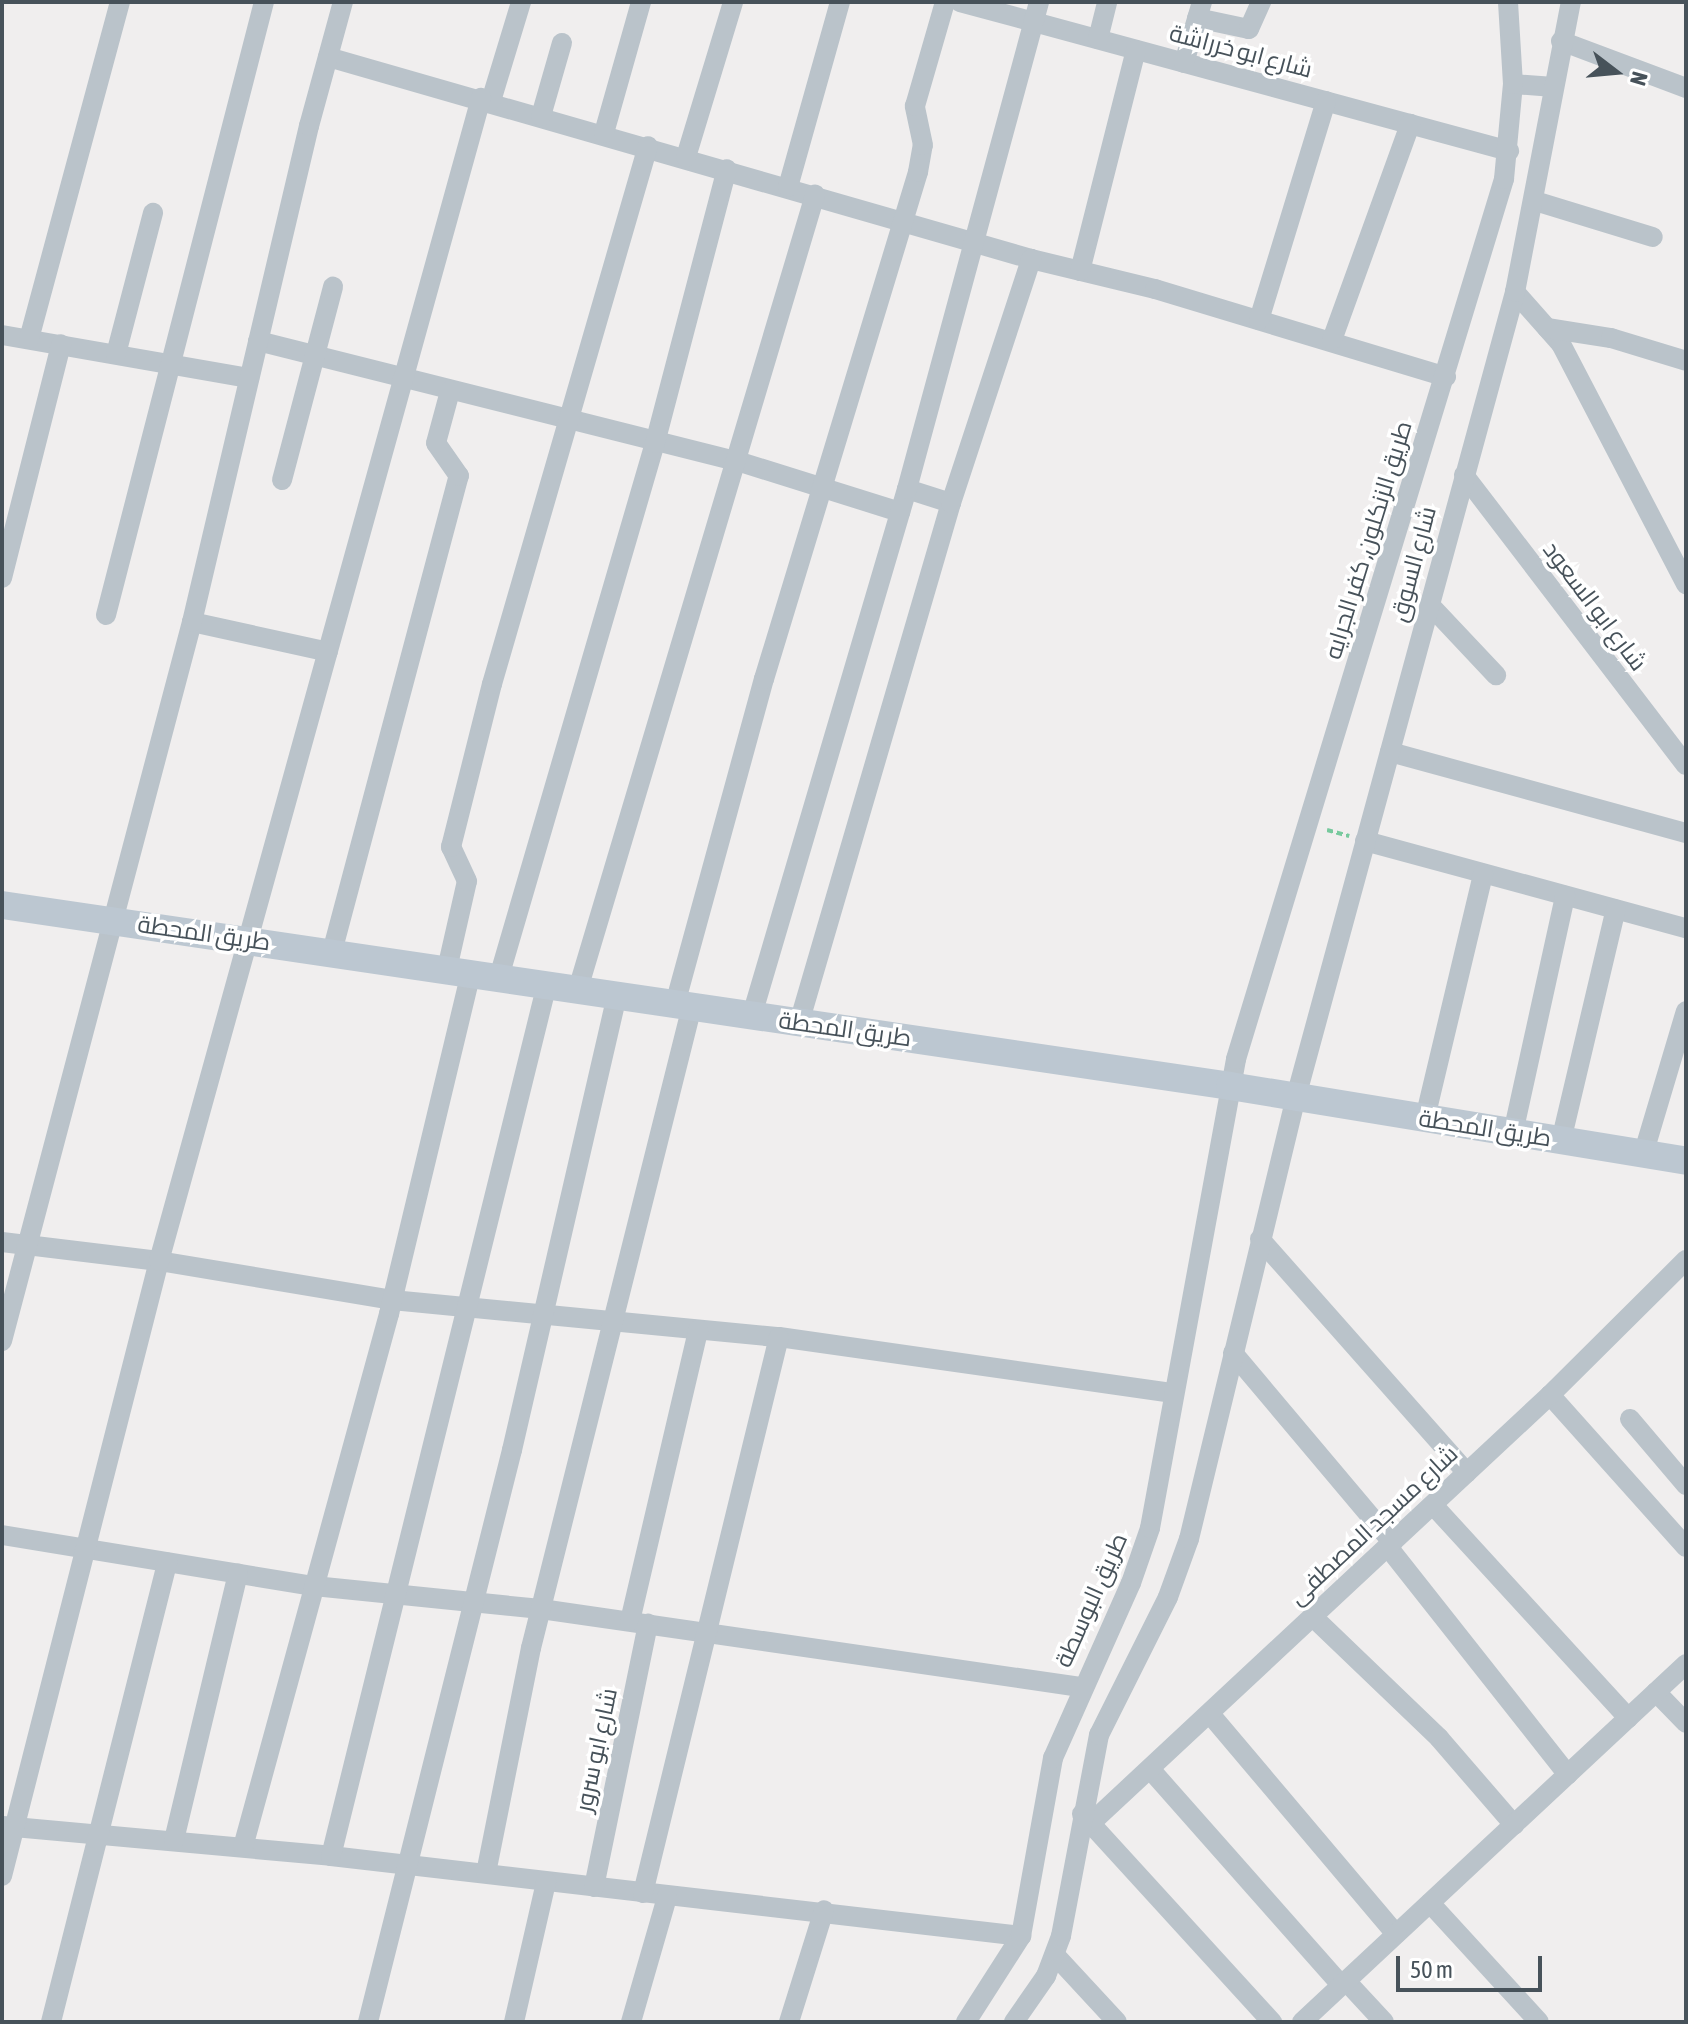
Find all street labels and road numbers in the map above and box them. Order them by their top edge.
street label: شارع ابو خرراشة [1166,18,1316,84]
street label: طريق الزنكلون, كفر الجرايه [1318,417,1418,663]
street label: شارع السوق [1384,503,1442,625]
street label: شارع ابو السعود [1537,536,1653,676]
street label: طريق المحطة [136,909,272,957]
street label: طريق المحطة [777,1005,913,1053]
street label: طريق المحطة [1417,1103,1553,1153]
street label: شارع مسجد المصطفى [1282,1439,1464,1611]
street label: طريق البوسطة [1049,1528,1133,1672]
street label: شارع ابو سرور [569,1685,623,1815]

